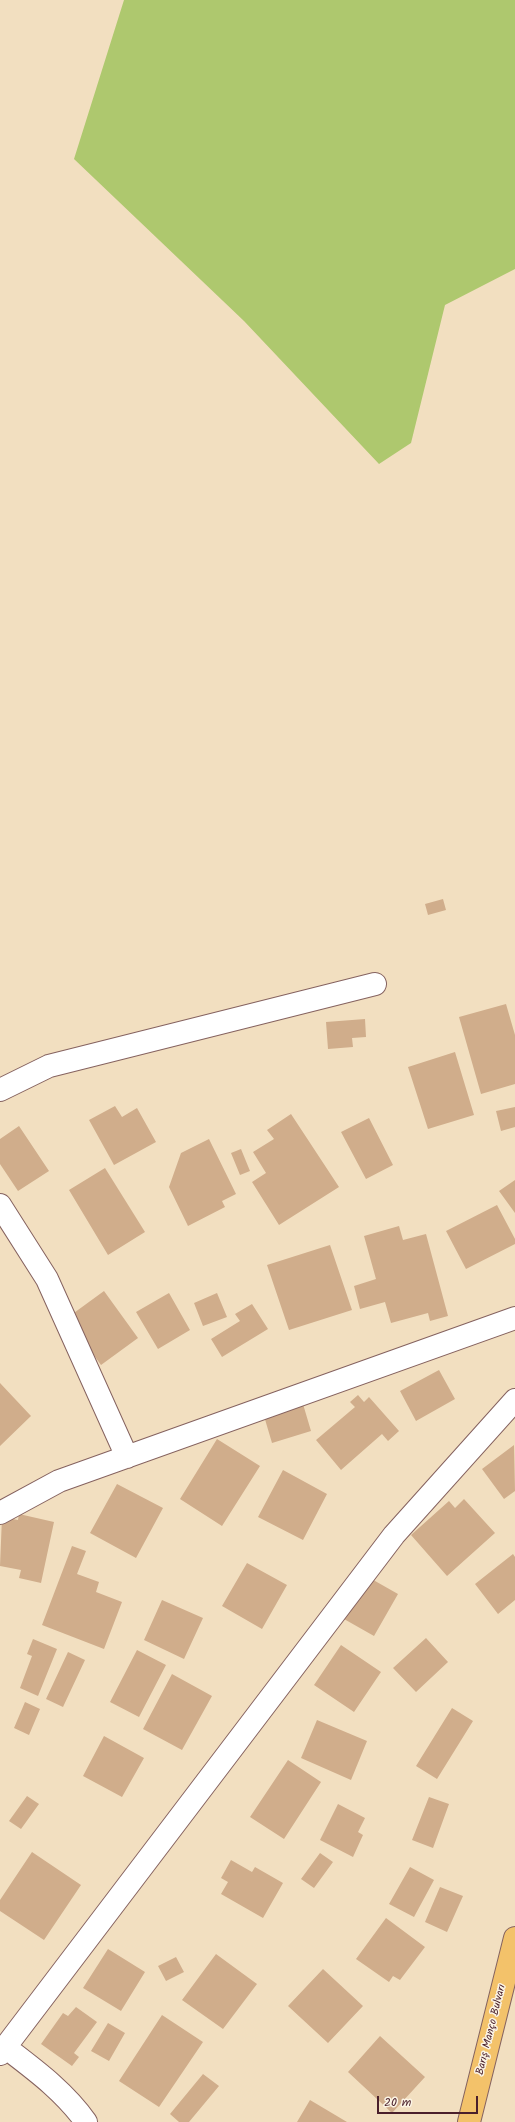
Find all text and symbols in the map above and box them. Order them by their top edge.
street label: Barış Manço Bulvarı [474,1983,510,2077]
scale bar [379,2088,480,2114]
text: 20 m [384,2093,411,2112]

